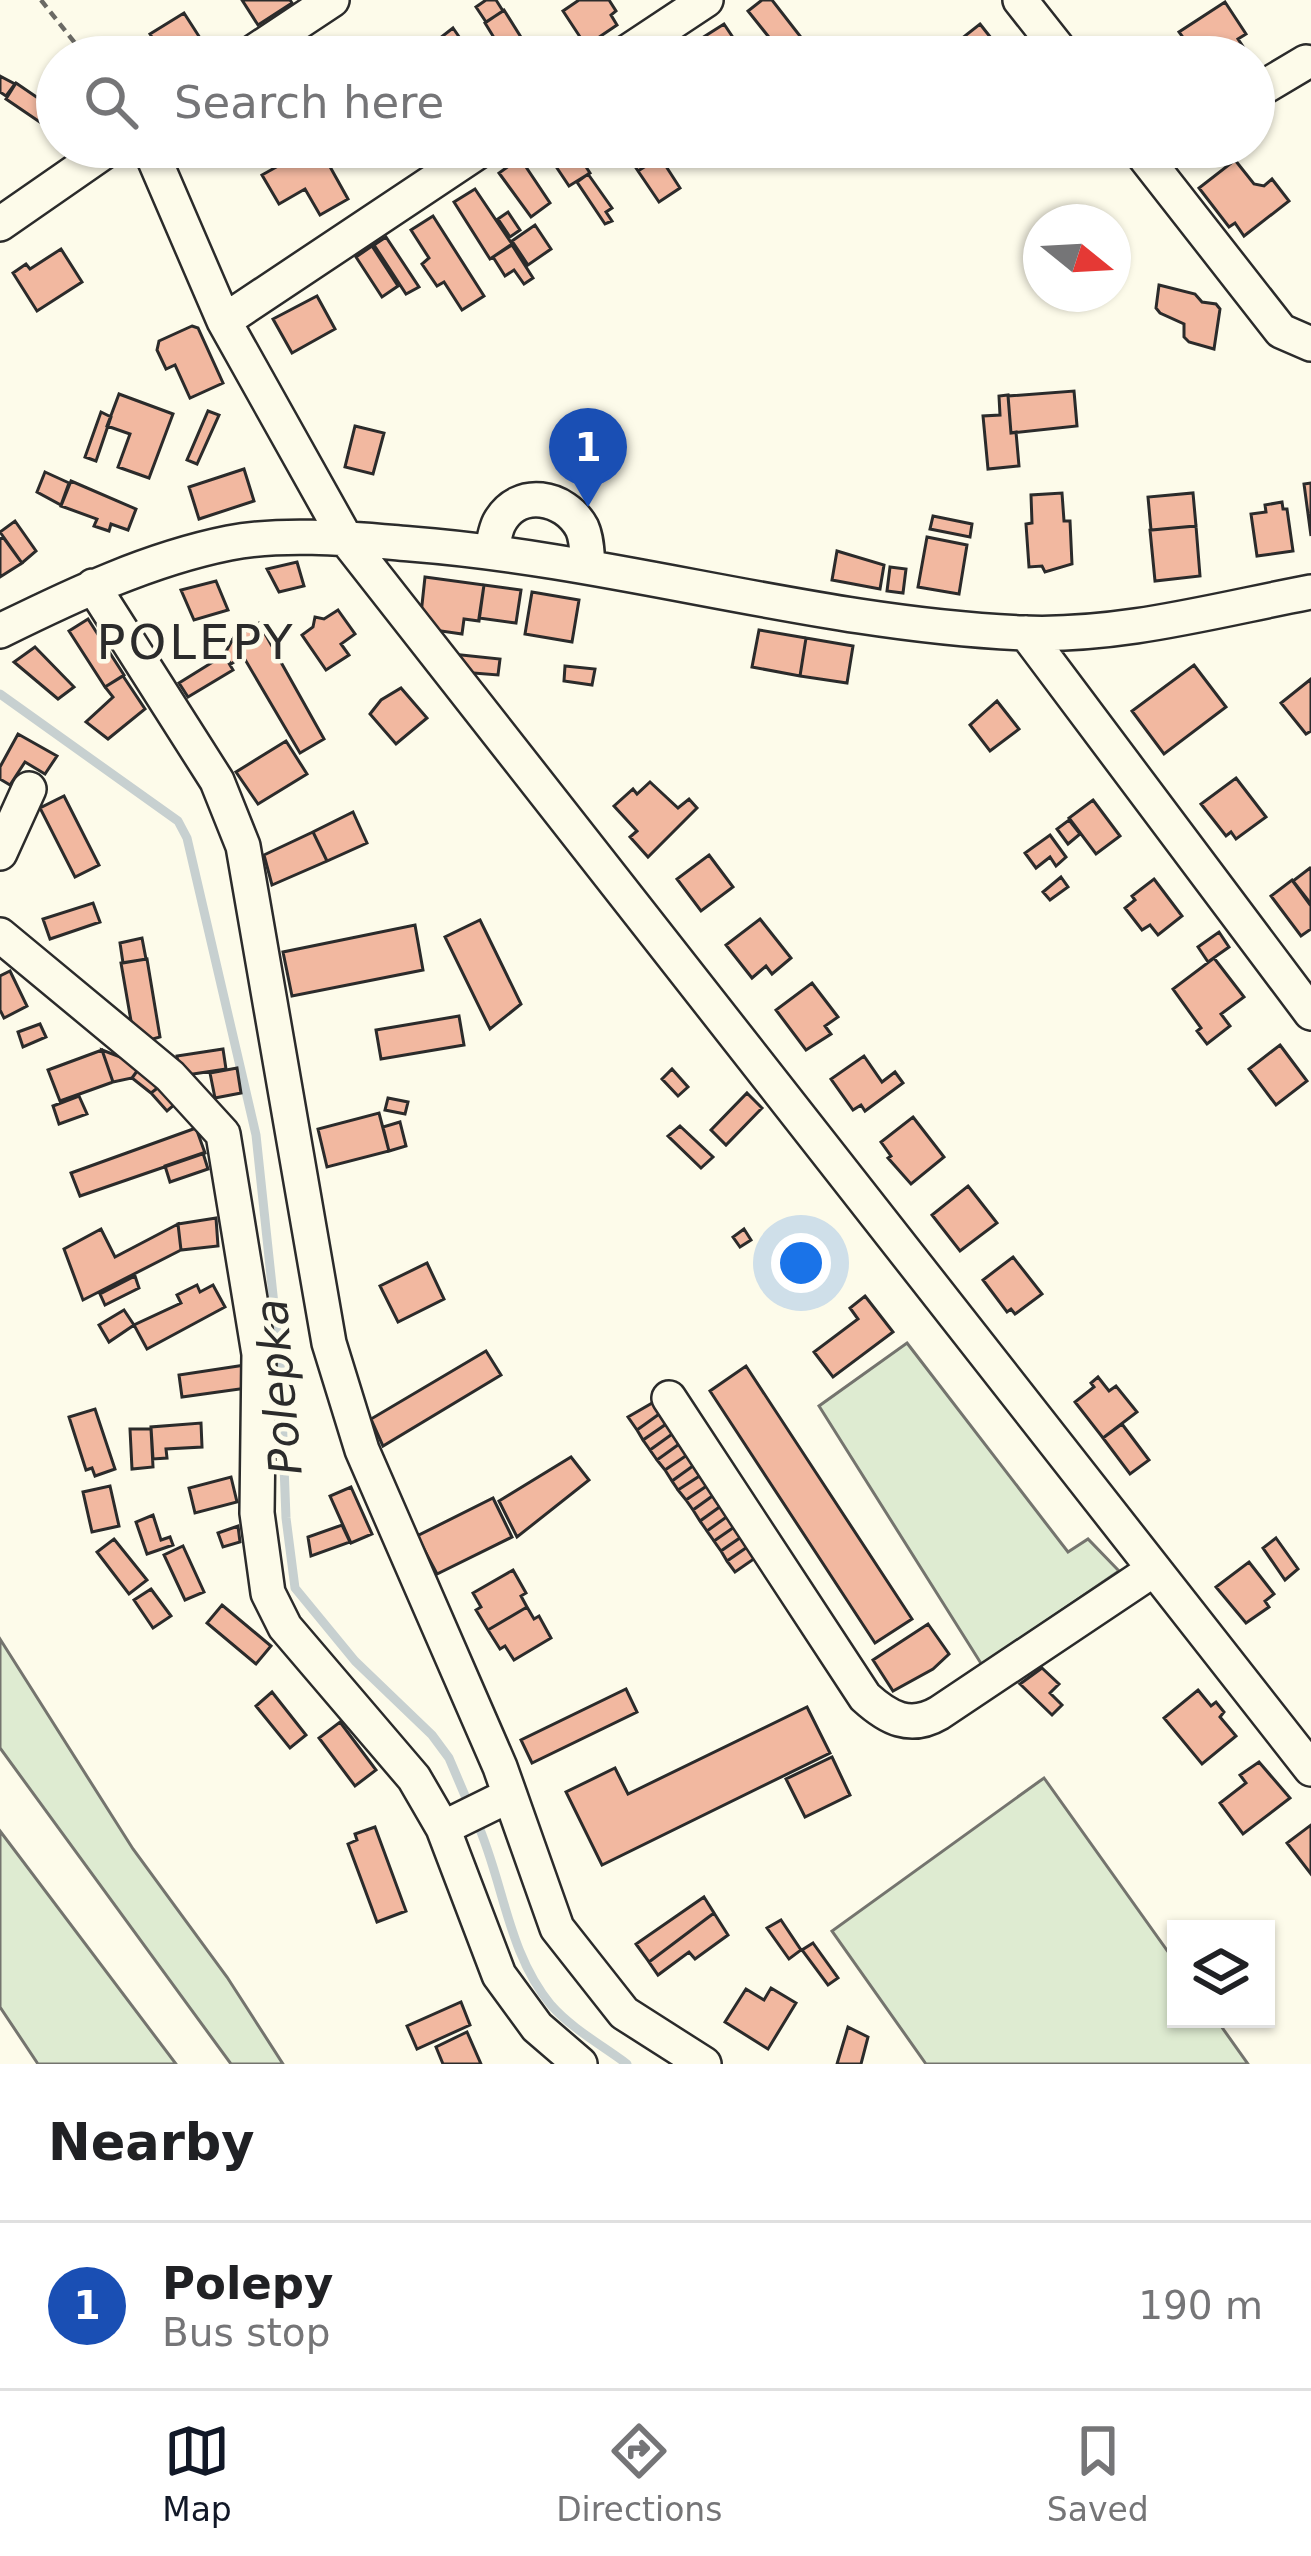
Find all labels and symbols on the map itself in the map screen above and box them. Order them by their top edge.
north arrow [1023,204,1131,312]
pin: 1 [549,408,627,507]
district label: POLEPY [96,614,296,670]
your location [771,1233,831,1293]
water label: Polepka [244,1296,313,1477]

